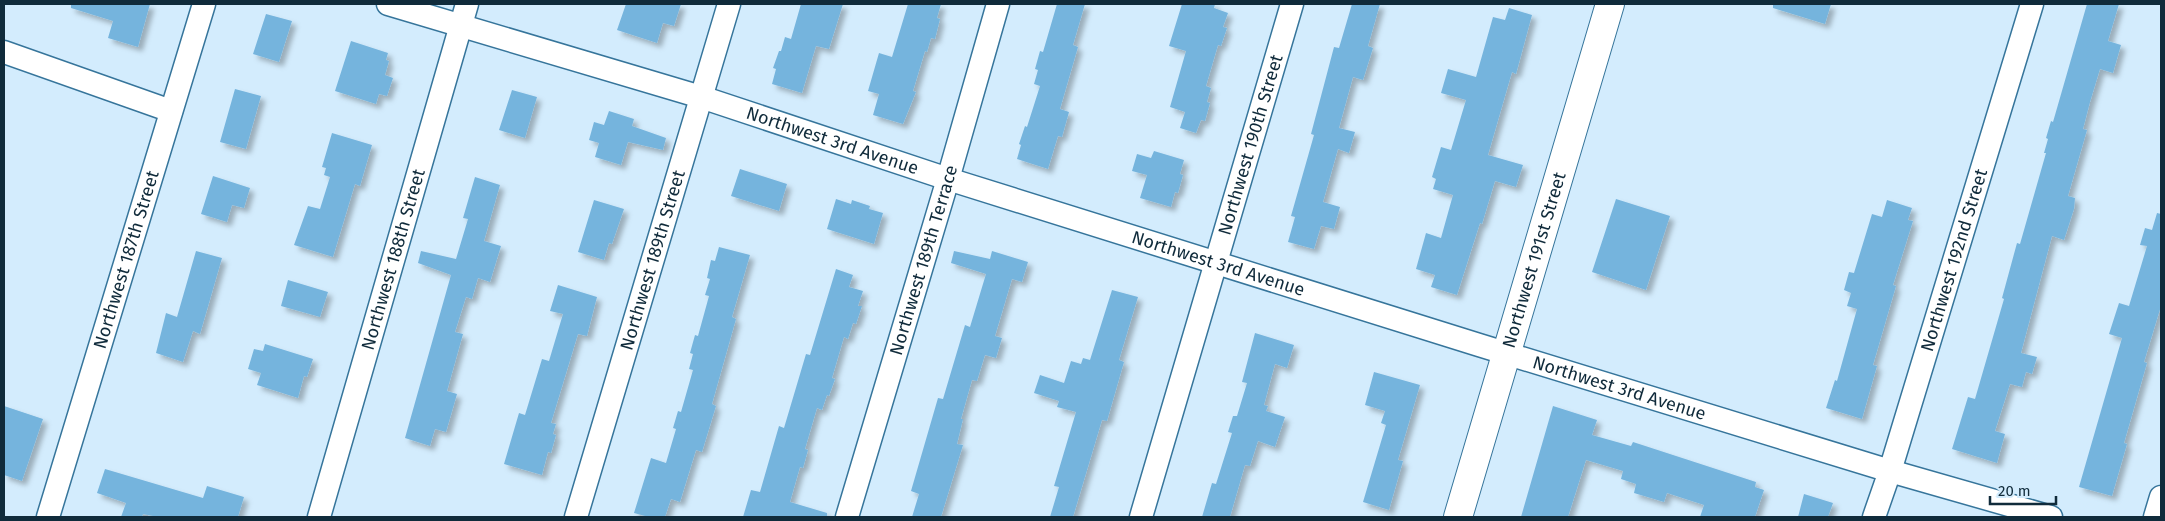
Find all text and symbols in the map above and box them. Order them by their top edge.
street label: Northwest 190th Street [1214,51,1288,238]
street label: Northwest 3rd Avenue [744,102,921,179]
street label: Northwest 189th Terrace [885,163,962,358]
street label: Northwest 188th Street [357,166,430,353]
street label: Northwest 192nd Street [1916,166,1992,354]
street label: Northwest 187th Street [89,167,164,352]
street label: Northwest 189th Street [615,167,690,353]
street label: Northwest 191st Street [1498,169,1571,351]
street label: Northwest 3rd Avenue [1129,226,1307,301]
street label: Northwest 3rd Avenue [1530,351,1709,425]
scale bar [1990,474,2056,506]
text: 20 m [1998,482,2031,500]

